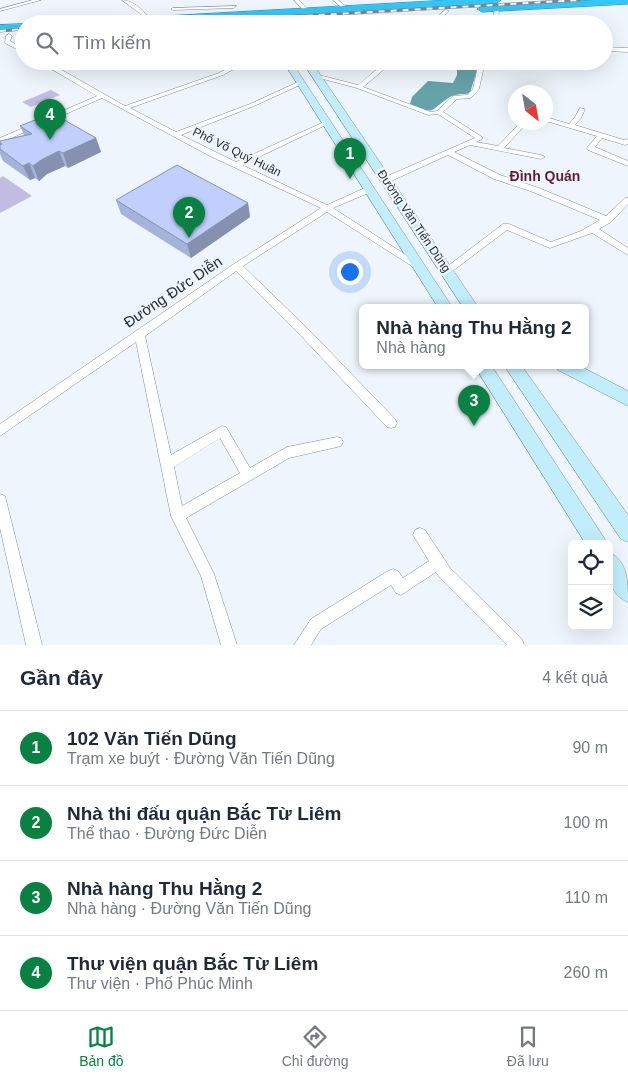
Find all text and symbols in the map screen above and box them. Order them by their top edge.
search box [15,15,613,70]
icon: search [33,29,61,57]
text: Tìm kiếm [73,32,151,53]
north arrow [508,85,553,130]
pin: 4 [34,99,66,140]
street label: Phố Võ Quý Huân [190,125,284,179]
pin: 1 [334,138,366,179]
street label: Đường Văn Tiến Dũng [374,167,454,275]
district label: Đình Quán [510,168,580,184]
pin: 2 [173,197,205,238]
street label: Đường Đức Diễn [120,252,225,331]
your location [337,259,363,285]
popup [359,304,589,369]
text: Nhà hàng Thu Hằng 2 [376,317,572,338]
text: Nhà hàng [376,339,446,356]
pin: 3 [458,385,490,426]
map controls [568,540,613,630]
button: locate [568,540,613,585]
button: layers [568,585,613,630]
text: Gần đây [20,666,103,689]
text: 4 kết quả [542,669,608,686]
text: 102 Văn Tiến Dũng [67,728,237,749]
text: 1 [32,739,40,756]
text: 90 m [572,739,608,756]
text: Trạm xe buýt · Đường Văn Tiến Dũng [67,750,335,767]
text: Nhà thi đấu quận Bắc Từ Liêm [67,803,342,824]
text: 2 [32,814,40,831]
text: 100 m [564,814,608,831]
text: Thể thao · Đường Đức Diễn [67,825,267,842]
text: Nhà hàng Thu Hằng 2 [67,878,262,899]
text: 3 [32,889,40,906]
text: 110 m [565,889,608,906]
text: Nhà hàng · Đường Văn Tiến Dũng [67,900,311,917]
text: Thư viện quận Bắc Từ Liêm [67,953,318,974]
text: 4 [32,964,40,981]
text: 260 m [564,964,608,981]
text: Thư viện · Phố Phúc Minh [67,975,253,992]
tab: Bản đồ [79,1023,124,1069]
tab: Chỉ đường [282,1023,349,1069]
tab: Đã lưu [507,1023,549,1069]

